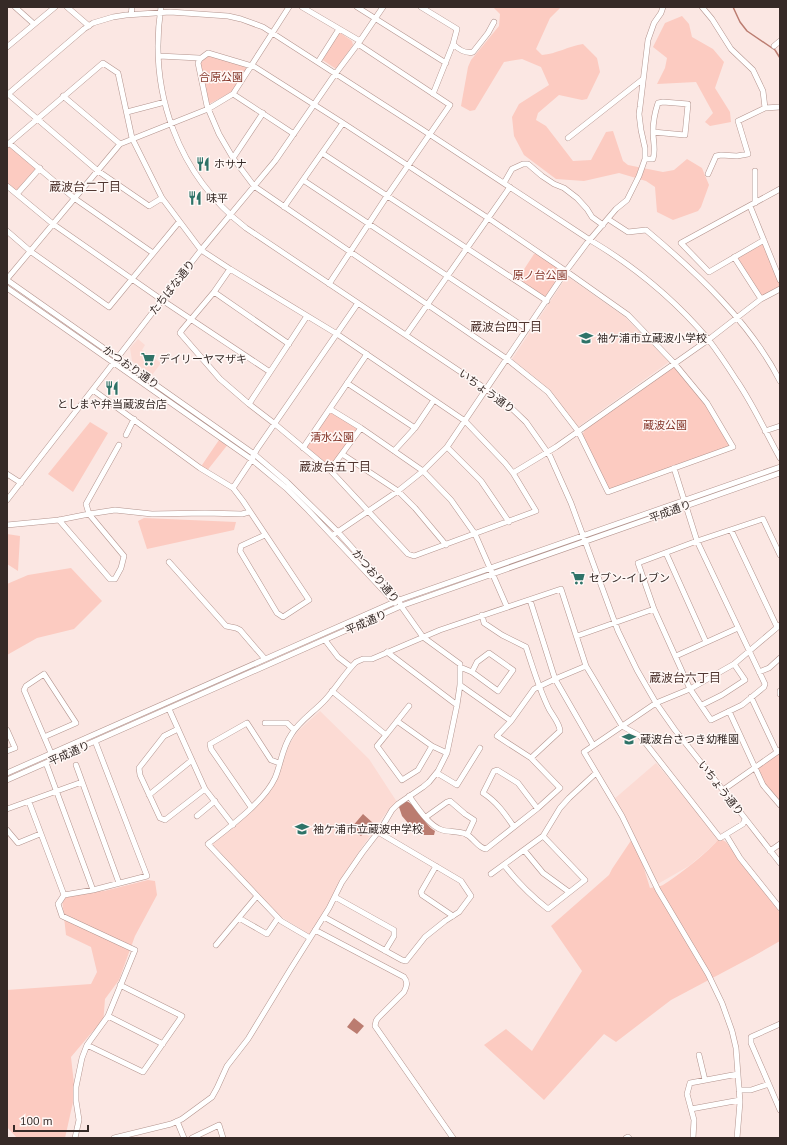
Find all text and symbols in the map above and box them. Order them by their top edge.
park label: 合原公園 [199,70,243,84]
restaurant icon: ホサナ [195,156,211,172]
place label: ホサナ [214,157,247,171]
district label: 蔵波台二丁目 [49,179,121,194]
restaurant icon: 味平 [187,190,203,206]
place label: 味平 [206,191,228,205]
street label: たちばな通り [146,257,198,317]
park label: 原ノ台公園 [513,268,568,282]
district label: 蔵波台四丁目 [470,319,542,334]
school or university icon: 袖ケ浦市立蔵波小学校 [578,330,594,346]
place label: 袖ケ浦市立蔵波小学校 [597,331,707,345]
street label: かつおり通り [100,342,162,392]
supermarket icon: デイリーヤマザキ [140,351,156,367]
place label: デイリーヤマザキ [159,352,247,366]
street label: いちょう通り [456,366,518,416]
restaurant icon: としまや弁当蔵波台店 [104,380,120,396]
place label: としまや弁当蔵波台店 [57,397,167,411]
park label: 蔵波公園 [643,418,687,432]
park label: 清水公園 [310,430,354,444]
district label: 蔵波台五丁目 [299,459,371,474]
street label: 平成通り [647,497,693,525]
street label: かつおり通り [349,546,403,606]
supermarket icon: セブン-イレブン [570,570,586,586]
place label: セブン-イレブン [589,571,670,585]
street label: 平成通り [343,607,389,637]
district label: 蔵波台六丁目 [649,670,721,685]
school or university icon: 蔵波台さつき幼稚園 [621,731,637,747]
place label: 蔵波台さつき幼稚園 [640,732,739,746]
street label: 平成通り [46,738,92,768]
street label: いちょう通り [695,758,747,818]
school or university icon: 袖ケ浦市立蔵波中学校 [294,821,310,837]
place label: 袖ケ浦市立蔵波中学校 [313,822,423,836]
scale bar [14,1107,88,1133]
text: 100 m [20,1113,53,1128]

